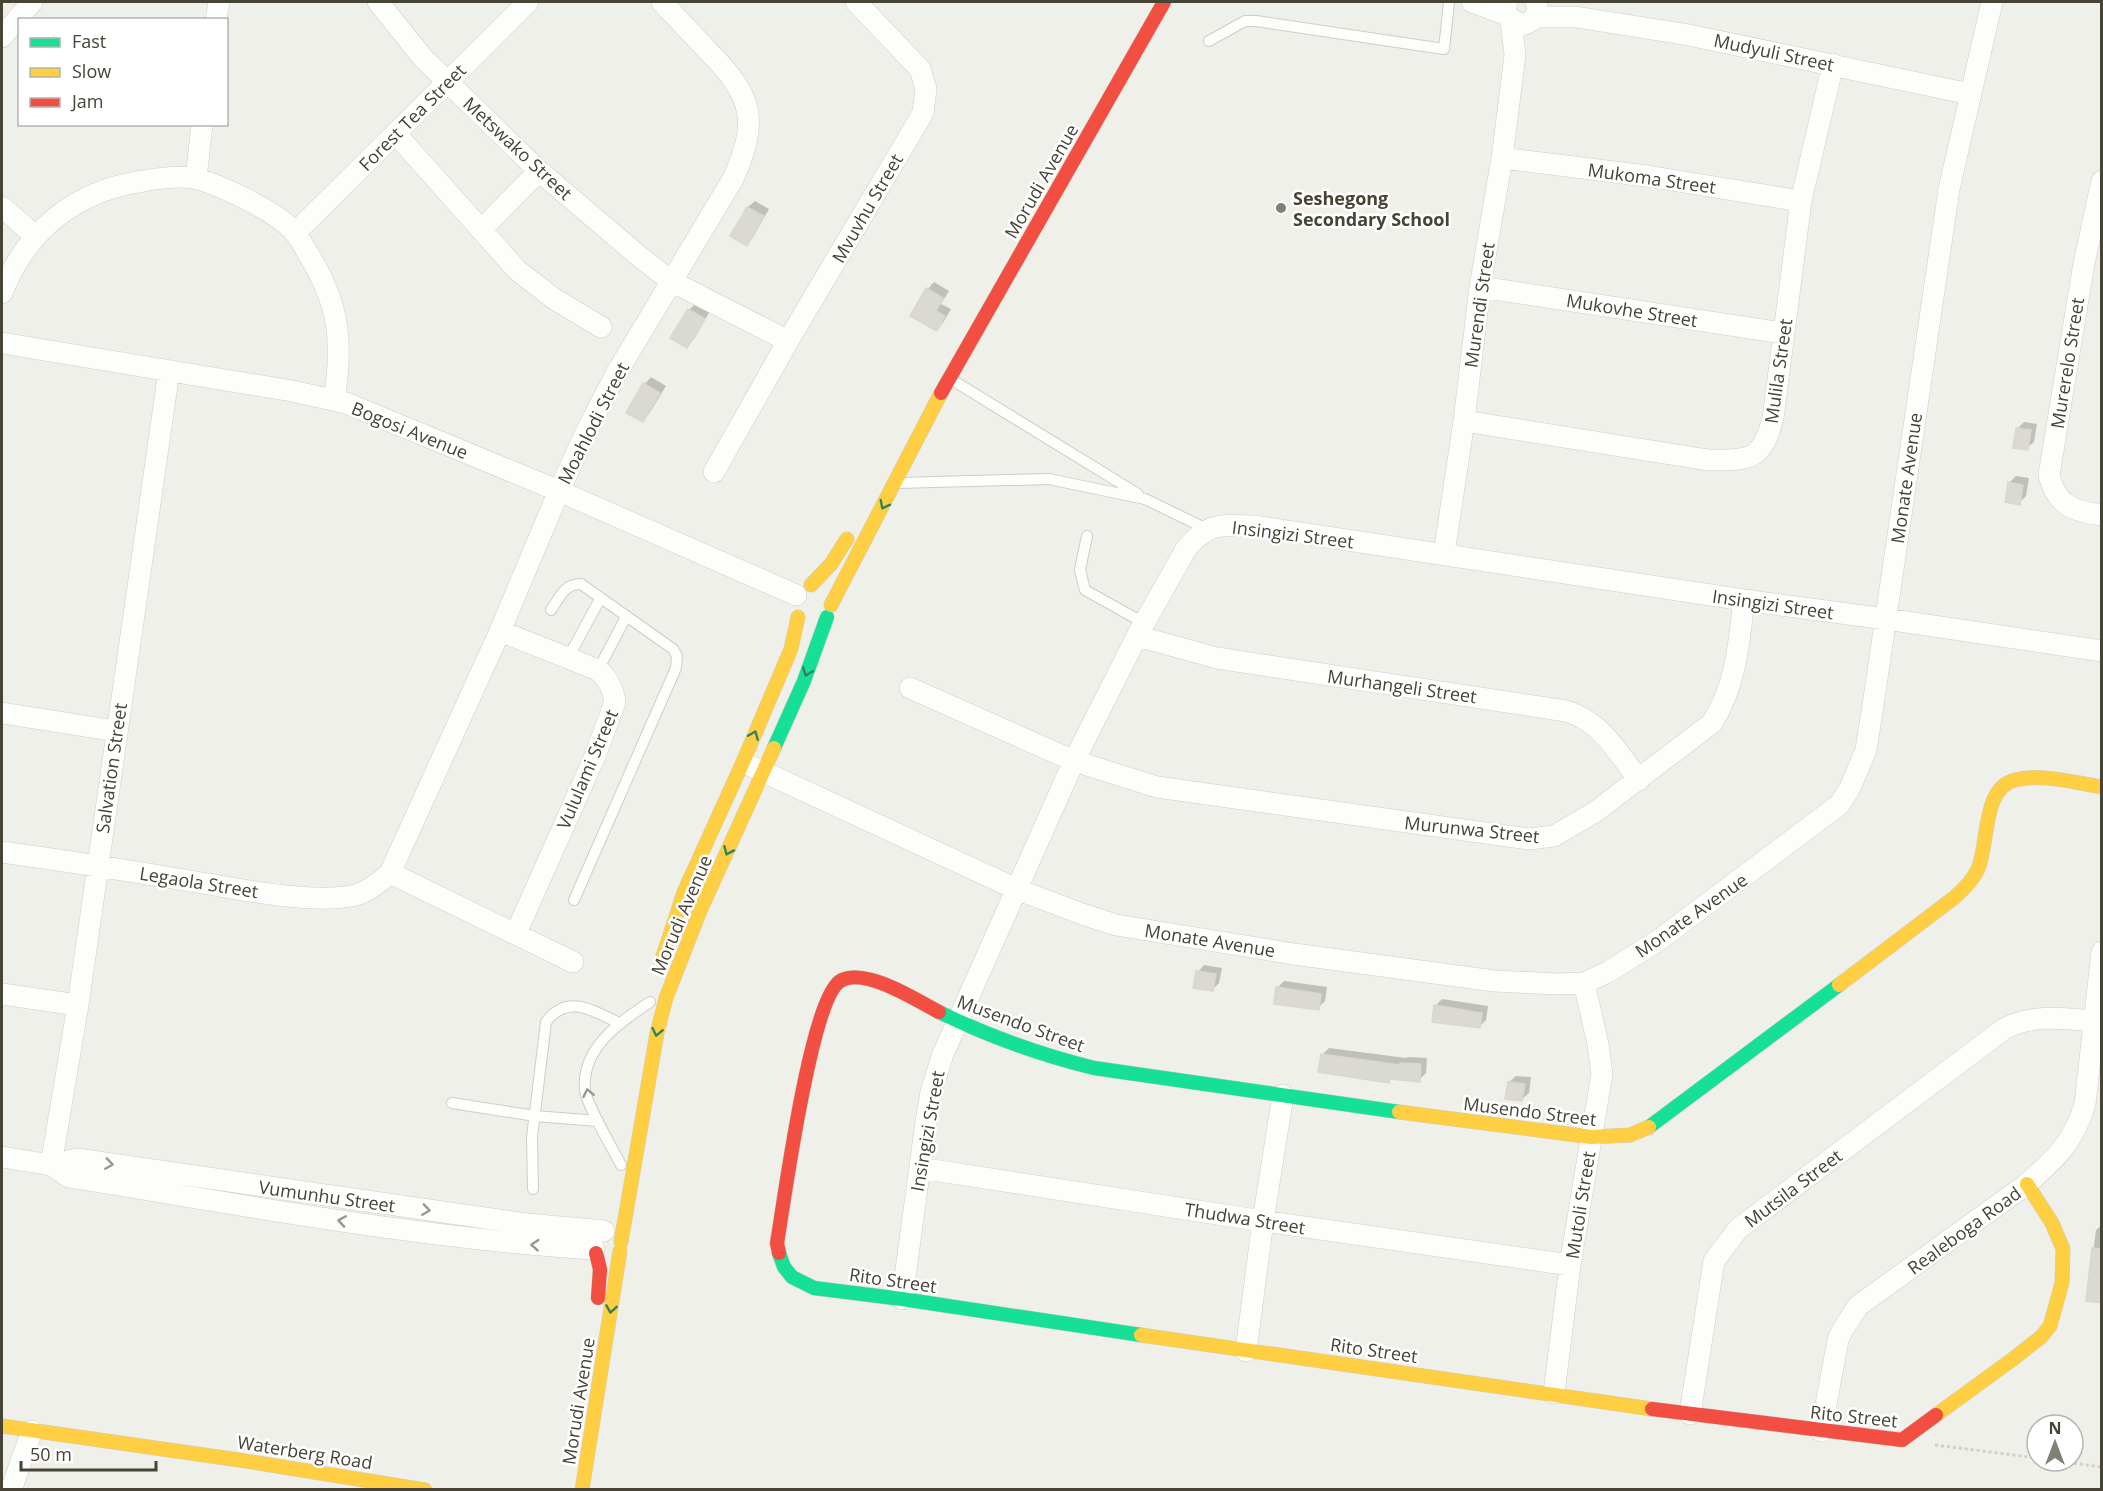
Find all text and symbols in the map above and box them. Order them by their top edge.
legend [18,18,228,126]
street label: Mudyuli Street [1712,28,1836,76]
text: Fast [72,29,106,53]
street label: Forest Tea Street [353,58,471,176]
text: Slow [72,59,111,83]
text: Jam [70,89,104,113]
street label: Metswako Street [458,91,578,205]
street label: Morudi Avenue [999,119,1083,243]
street label: Mvuvhu Street [826,149,908,267]
street label: Mukoma Street [1586,157,1718,199]
place label: Seshegong Secondary School [1293,186,1450,231]
marker: Seshegong Secondary School [1274,201,1288,215]
street label: Murendi Street [1458,241,1500,369]
street label: Mukovhe Street [1565,288,1699,332]
street label: Murerelo Street [2045,296,2089,430]
street label: Mulila Street [1759,317,1797,425]
street label: Moahlodi Street [552,358,634,488]
street label: Bogosi Avenue [348,396,472,464]
street label: Monate Avenue [1885,411,1927,545]
one-way arrow [879,498,891,509]
street label: Insingizi Street [1231,515,1355,553]
street label: Insingizi Street [1711,584,1835,624]
street label: Murhangeli Street [1326,664,1478,708]
one-way arrow [801,666,814,677]
street label: Salvation Street [90,701,132,835]
street label: Vululami Street [551,705,623,833]
one-way arrow [747,731,759,742]
street label: Murunwa Street [1403,810,1541,848]
one-way arrow [723,844,735,855]
street label: Morudi Avenue [645,851,717,979]
street label: Legaola Street [138,861,260,903]
street label: Monate Avenue [1630,867,1752,963]
street label: Monate Avenue [1143,918,1277,962]
street label: Musendo Street [954,989,1088,1057]
one-way arrow [652,1027,665,1037]
street label: Insingizi Street [905,1069,949,1193]
one-way arrow [582,1088,595,1098]
street label: Musendo Street [1462,1091,1598,1131]
street label: Mutsila Street [1739,1143,1847,1233]
street label: Mutoli Street [1560,1150,1600,1260]
one-way arrow [104,1158,113,1170]
street label: Vumunhu Street [257,1175,397,1217]
street label: Realeboga Road [1902,1181,2026,1279]
street label: Thudwa Street [1183,1197,1307,1239]
one-way arrow [422,1203,431,1215]
one-way arrow [337,1216,347,1228]
one-way arrow [531,1239,540,1252]
street label: Rito Street [848,1262,938,1298]
one-way arrow [605,1304,617,1313]
street label: Rito Street [1329,1332,1419,1368]
street label: Morudi Avenue [556,1336,600,1466]
street label: Rito Street [1809,1399,1899,1433]
north arrow [2025,1413,2085,1473]
text: N [2048,1417,2062,1439]
street label: Waterberg Road [236,1429,374,1475]
scale bar [21,1434,156,1472]
text: 50 m [30,1442,72,1466]

